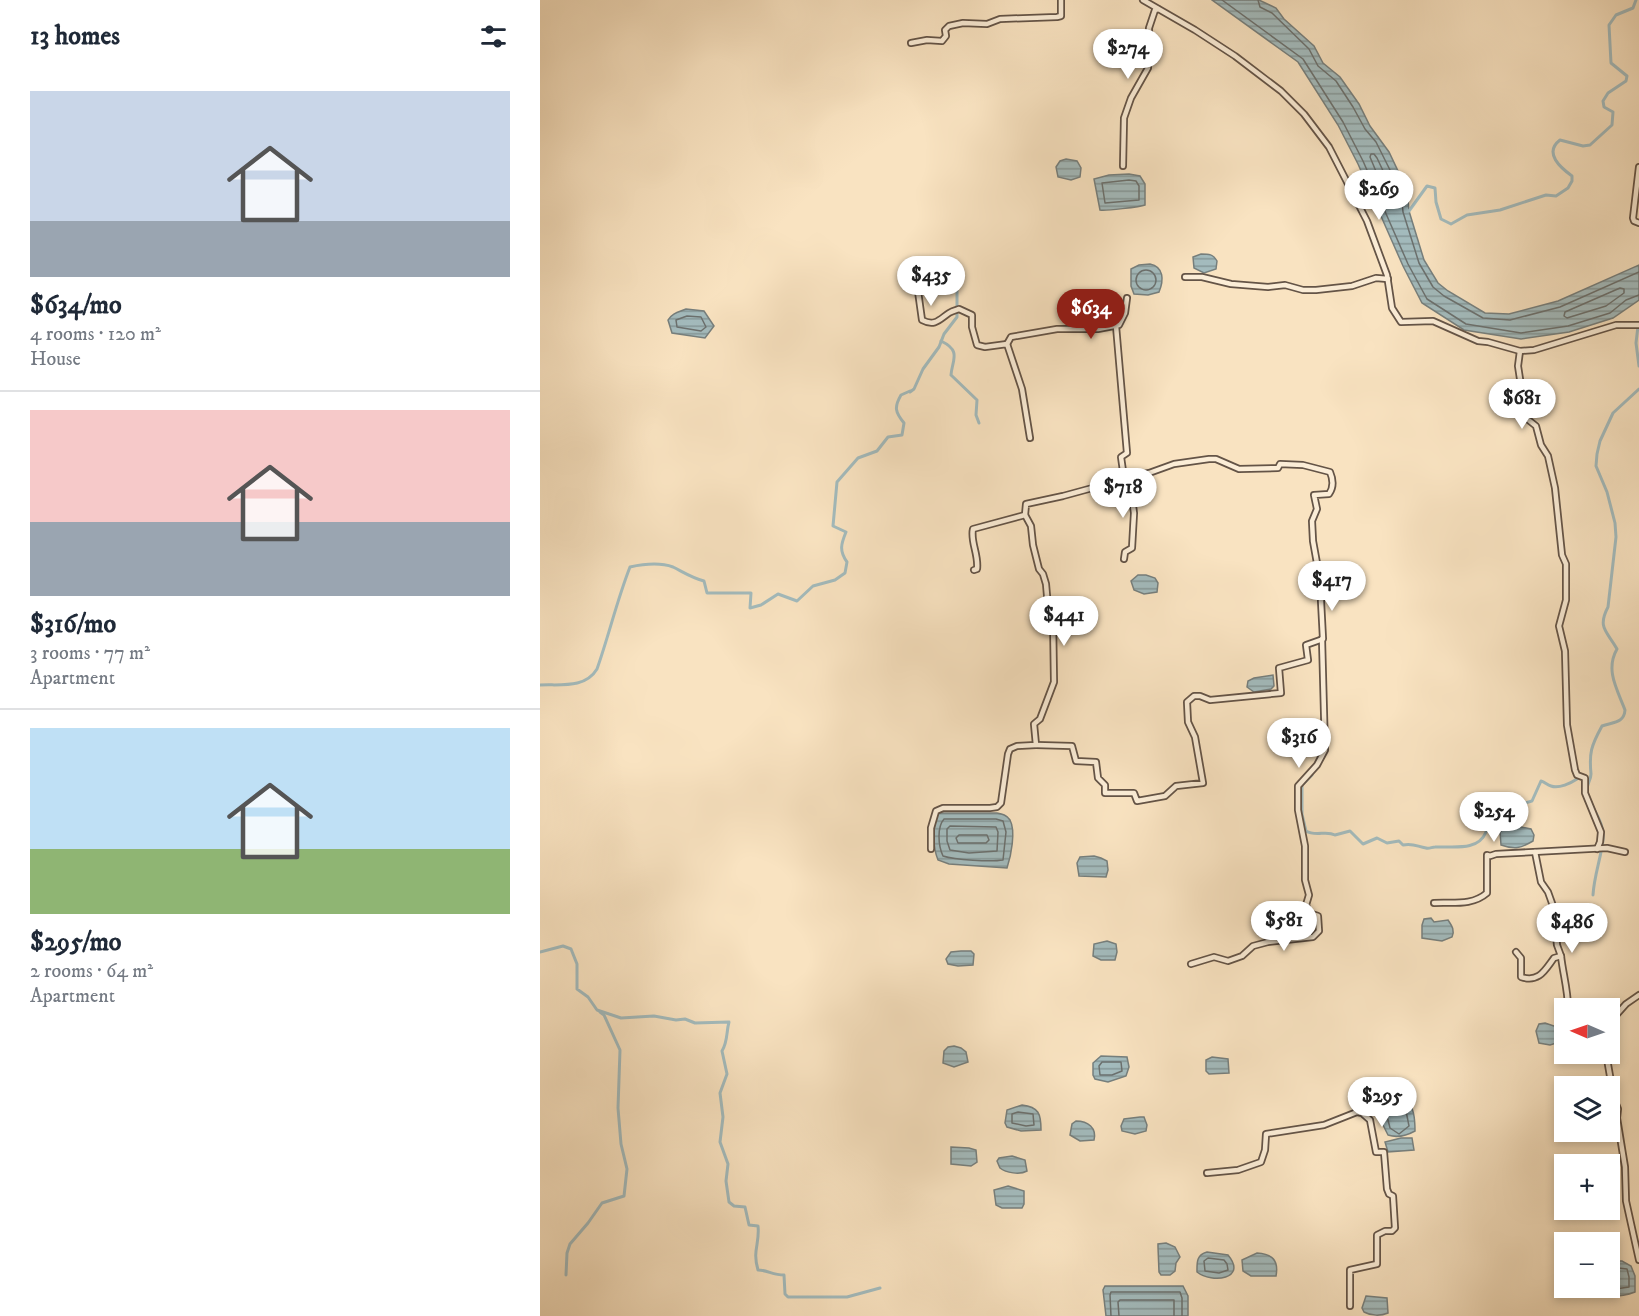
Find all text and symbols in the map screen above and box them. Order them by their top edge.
text: 13 homes [30,20,120,53]
icon: filters [477,20,510,53]
pin: $274 [1092,29,1164,80]
text: $274 [1107,36,1149,61]
icon: home [216,130,324,238]
pin: $269 [1343,170,1415,221]
text: $269 [1358,177,1400,202]
pin: $435 [895,256,967,307]
text: $435 [911,263,951,288]
text: $634/mo [30,289,122,322]
pin: $634 [1055,289,1127,340]
text: $634 [1071,296,1111,321]
text: 4 rooms · 120 m² [30,322,161,347]
text: House [30,347,81,372]
pin: $681 [1486,379,1558,430]
text: $681 [1503,386,1541,411]
icon: home [216,449,324,557]
pin: $718 [1087,468,1159,519]
text: $718 [1104,475,1142,500]
pin: $417 [1296,561,1368,612]
text: $417 [1312,568,1352,593]
pin: $441 [1028,596,1100,647]
text: $441 [1043,603,1085,628]
text: $316/mo [30,608,116,641]
text: 3 rooms · 77 m² [30,641,150,666]
text: Apartment [30,666,115,691]
pin: $316 [1263,718,1335,769]
text: $316 [1281,725,1317,750]
icon: home [216,767,324,875]
pin: $254 [1458,792,1530,843]
text: $254 [1473,799,1515,824]
pin: $581 [1248,901,1320,952]
pin: $486 [1536,903,1608,954]
text: $581 [1265,908,1303,933]
text: $486 [1551,910,1593,935]
text: $295/mo [30,926,122,959]
text: 2 rooms · 64 m² [30,959,153,984]
text: Apartment [30,984,115,1009]
north arrow [1554,998,1620,1064]
map controls [1554,998,1620,1298]
button: layers [1554,1076,1620,1142]
pin: $295 [1346,1077,1418,1128]
text: $295 [1362,1084,1402,1109]
button: + [1554,1154,1620,1220]
button: − [1554,1232,1620,1298]

